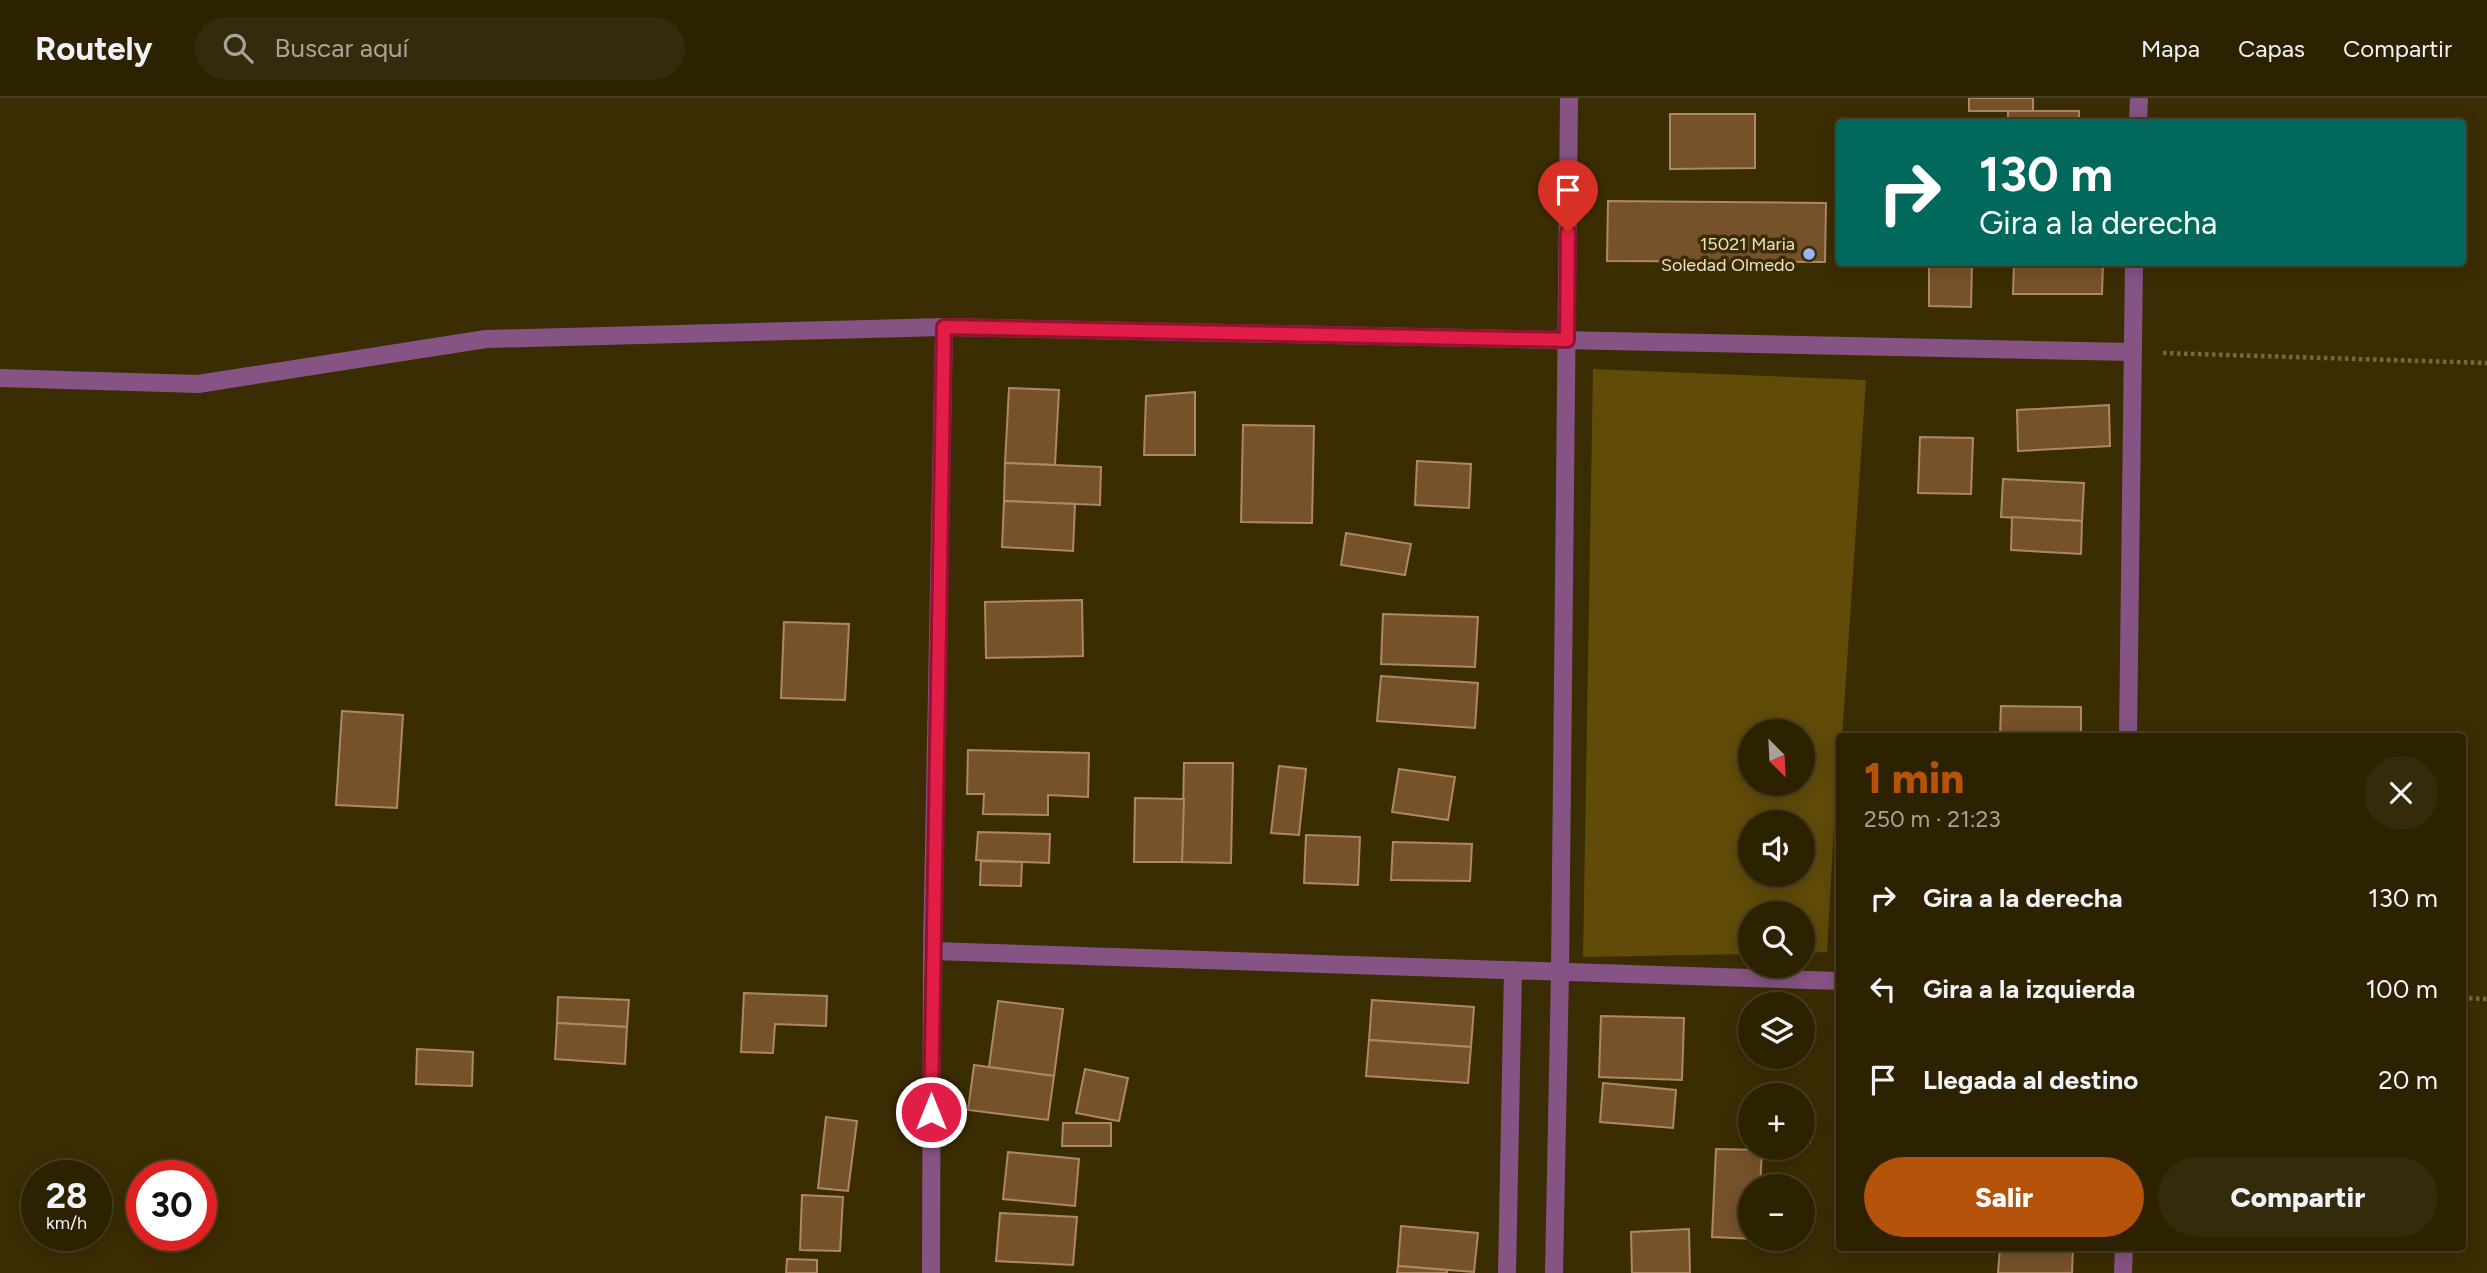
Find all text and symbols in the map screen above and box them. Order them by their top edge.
search box [195,17,685,80]
text: Routely [35,29,153,68]
icon: search [219,29,257,67]
text: Buscar aquí [275,32,408,64]
text: Mapa [2141,34,2200,63]
text: Capas [2238,34,2305,63]
text: Compartir [2343,34,2452,63]
text: 130 m [1979,144,2113,203]
icon: right [1864,147,1955,238]
pin [1538,160,1598,232]
icon: arrive [1549,171,1587,209]
text: Gira a la derecha [1979,204,2217,242]
place label: 15021 Maria Soledad Olmedo [1661,233,1795,276]
marker: 15021 Maria Soledad Olmedo [1801,246,1817,262]
north arrow [1738,719,1815,796]
map controls [1738,719,1815,1251]
text: 1 min [1864,753,1964,804]
button: close [2364,756,2438,830]
text: 250 m · 21:23 [1864,805,2001,833]
button: sound [1738,810,1815,887]
icon: right [1864,879,1902,917]
text: Gira a la derecha [1923,882,2123,914]
text: 130 m [2368,882,2438,914]
button: search [1738,901,1815,978]
icon: left [1864,970,1902,1008]
text: Gira a la izquierda [1923,973,2135,1005]
text: 100 m [2365,973,2438,1005]
button: layers [1738,992,1815,1069]
icon: arrive [1864,1061,1902,1099]
text: Llegada al destino [1923,1064,2138,1096]
text: 20 m [2378,1064,2438,1096]
position arrow [894,1075,968,1149]
button: + [1738,1083,1815,1160]
button: Salir [1864,1157,2144,1237]
button: Compartir [2158,1157,2438,1237]
speed limit sign: 30 [126,1160,217,1251]
button: − [1738,1174,1815,1251]
text: 28 [46,1175,87,1217]
text: km/h [46,1212,87,1234]

